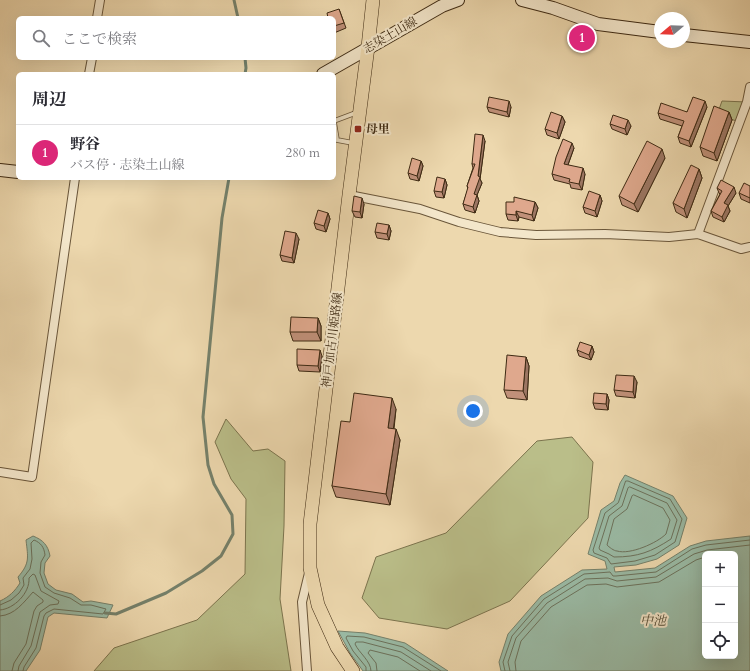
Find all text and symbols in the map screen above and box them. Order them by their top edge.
north arrow [654,12,690,48]
street label: 志染土山線 [360,13,420,57]
search box [16,16,336,60]
pin: 1 [569,23,595,53]
icon: search [30,27,52,49]
text: ここで検索 [62,29,137,49]
text: 周辺 [32,88,66,111]
place label: 母里 [366,121,390,137]
marker: 母里 [353,124,363,134]
text: 野谷 [70,134,100,154]
text: 1 [42,144,48,162]
text: 280 m [286,144,320,162]
text: バス停 · 志染土山線 [70,156,184,174]
street label: 神戸加古川姫路線 [318,291,346,389]
your location [463,401,483,421]
map controls [702,551,738,659]
button: + [702,551,738,587]
button: − [702,587,738,623]
water label: 中池 [640,612,668,630]
button: locate [702,623,738,659]

